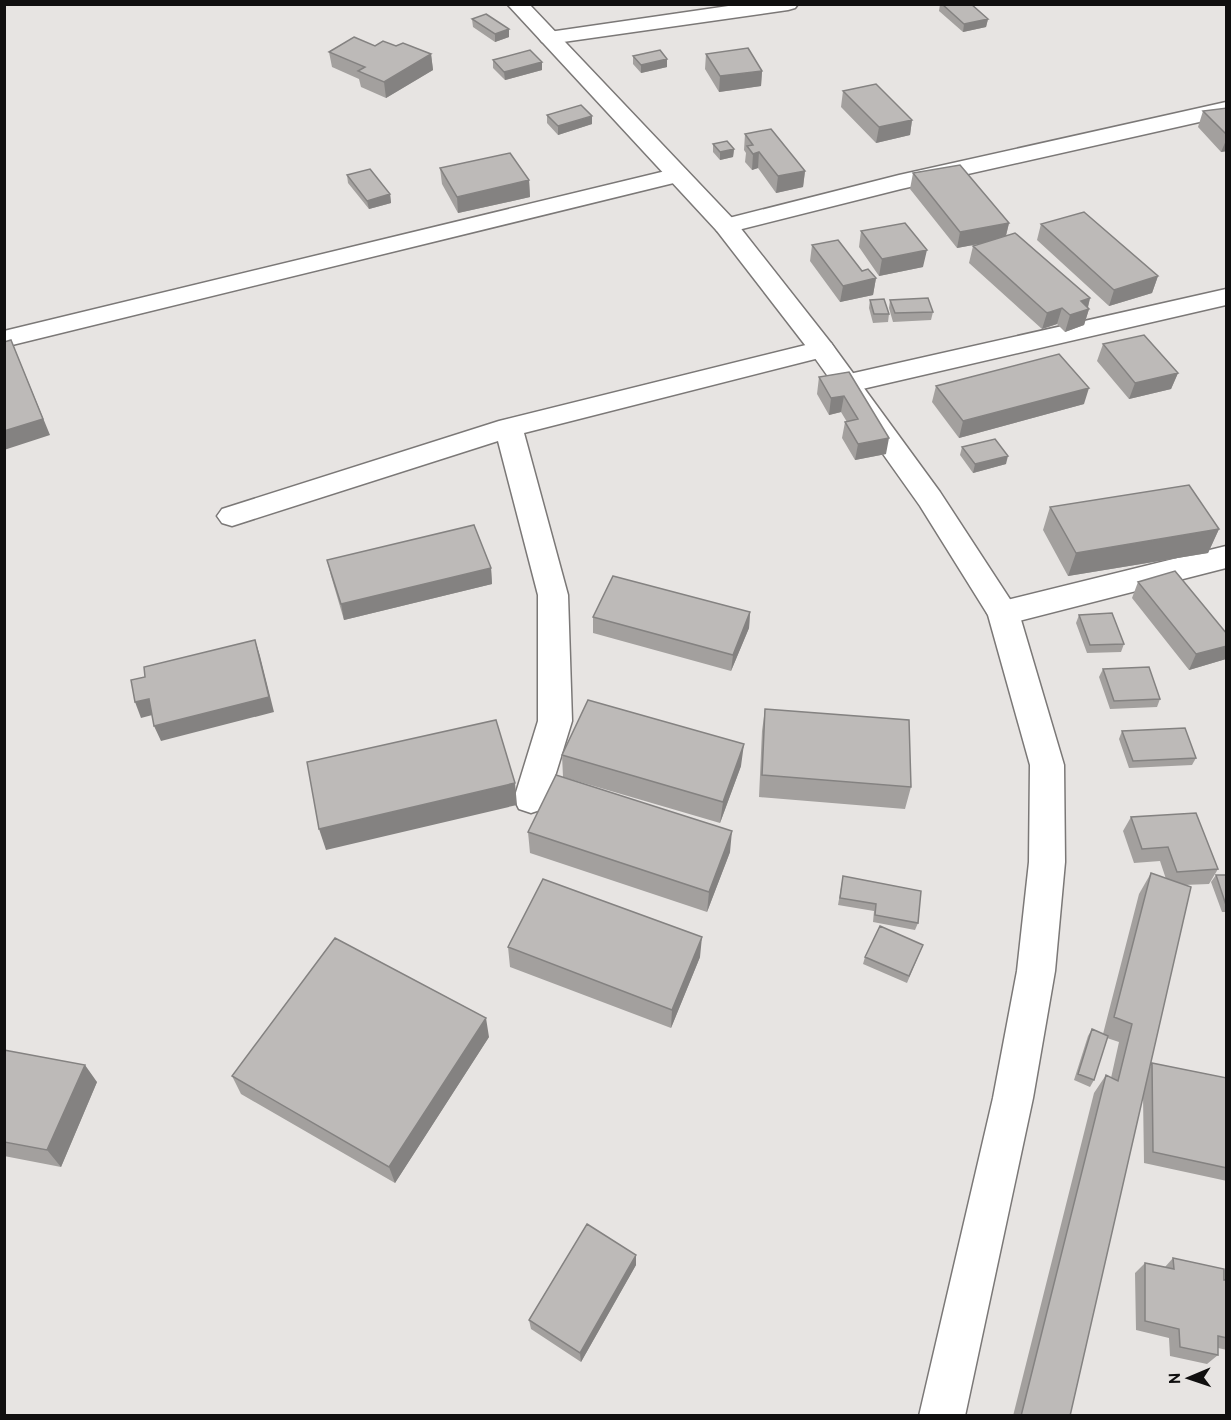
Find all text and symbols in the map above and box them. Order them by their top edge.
north arrow [1159,1348,1219,1408]
text: N [1166,1372,1186,1385]

